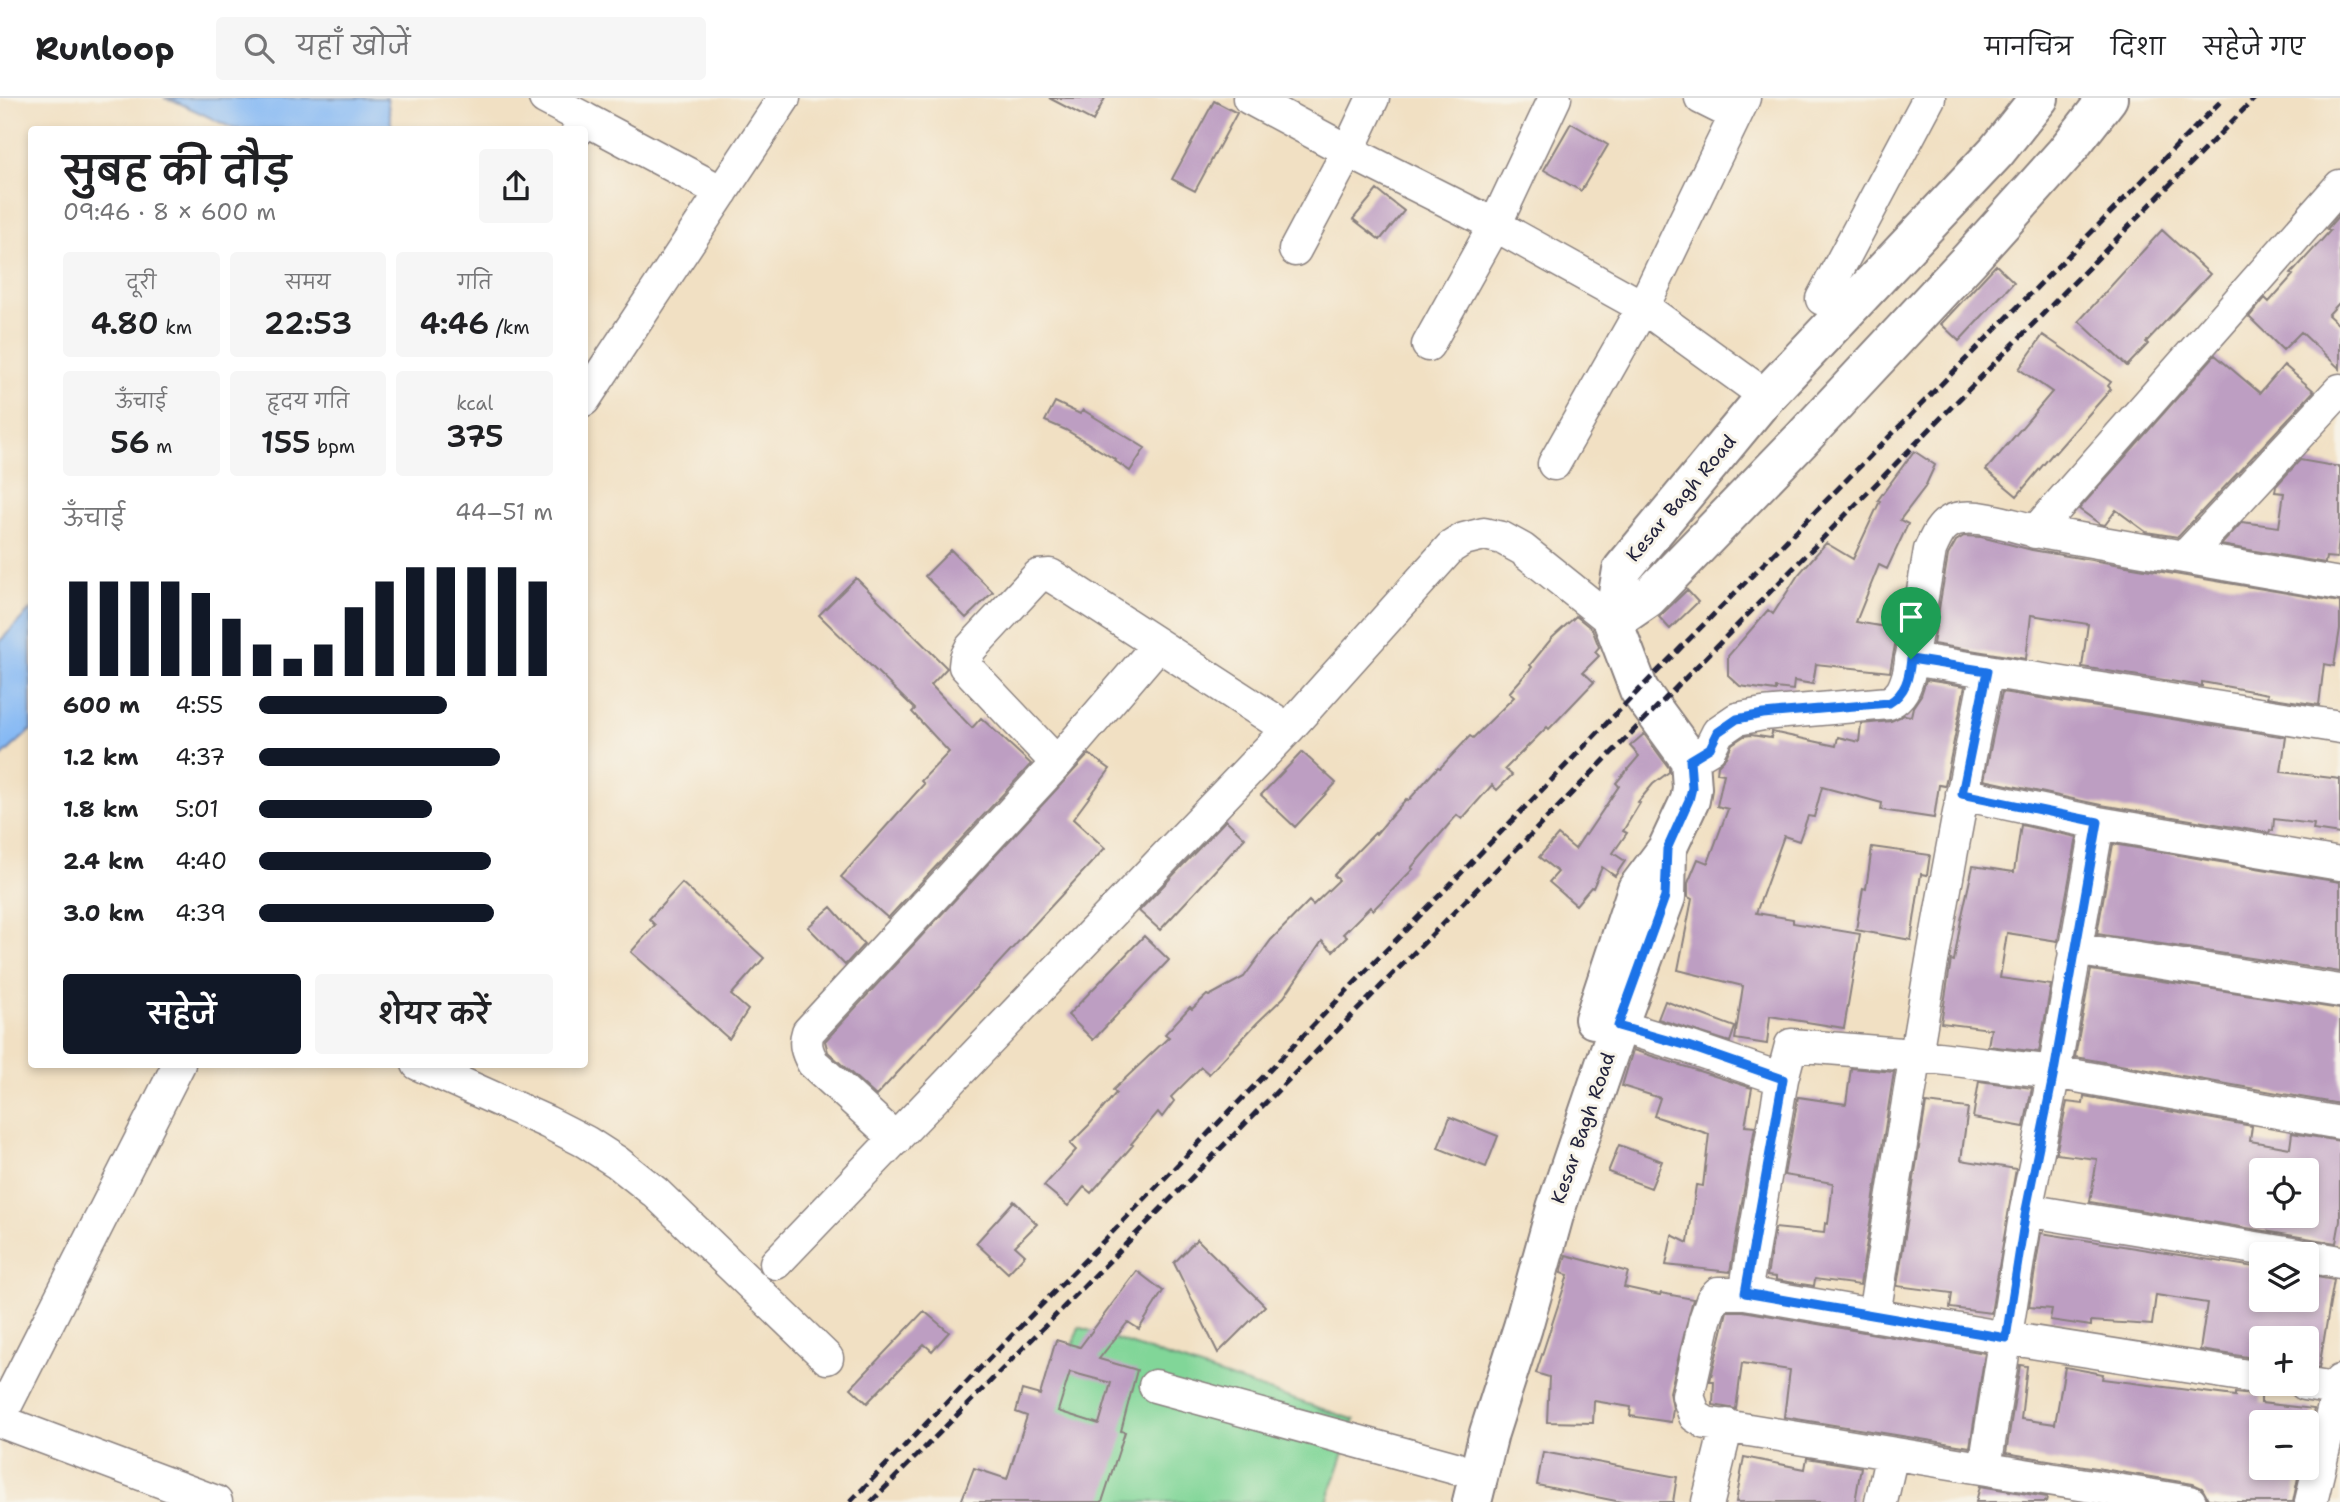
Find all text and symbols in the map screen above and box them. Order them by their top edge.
search box [216,17,706,80]
text: Runloop [35,26,174,71]
text: यहाँ खोजें [296,28,410,63]
icon: search [240,29,278,67]
text: मानचित्र [1985,31,2073,63]
text: दिशा [2111,31,2165,63]
text: सहेजे गए [2203,31,2305,63]
text: सुबह की दौड़ [63,145,291,196]
button: share [479,149,553,223]
text: 09:46 · 8 × 600 m [63,197,276,227]
text: दूरी [126,270,156,295]
text: समय [285,270,331,295]
text: गति [457,270,492,295]
text: 4.80 [91,303,159,344]
text: 22:53 [264,303,352,344]
text: 4:46 [420,303,489,344]
text: km [159,315,192,340]
text: /km [489,315,530,340]
text: ऊँचाई [116,389,167,414]
text: हृदय गति [267,389,349,414]
text: kcal [456,391,493,416]
text: 375 [446,416,504,457]
text: 56 [110,422,150,463]
text: 155 [261,422,311,463]
street label: Kesar Bagh Road [1620,429,1742,567]
text: m [150,434,173,459]
text: bpm [311,434,355,459]
text: 44–51 m [455,497,553,527]
text: ऊँचाई [63,503,125,533]
pin [1881,587,1941,659]
icon: arrive [1892,598,1930,636]
text: 600 m [63,690,140,720]
text: 4:55 [175,690,223,720]
text: 1.2 km [63,742,139,772]
text: 4:37 [175,742,225,772]
text: 1.8 km [63,794,138,824]
text: 5:01 [175,794,219,824]
text: 2.4 km [63,846,144,876]
text: 4:40 [175,846,227,876]
text: 3.0 km [63,898,144,928]
text: 4:39 [175,898,226,928]
button: सहेजें [63,974,301,1054]
button: शेयर करें [315,974,553,1054]
street label: Kesar Bagh Road [1545,1049,1621,1207]
map controls [2249,1158,2319,1480]
button: locate [2249,1158,2319,1228]
button: layers [2249,1242,2319,1312]
button: + [2249,1326,2319,1396]
button: − [2249,1410,2319,1480]

